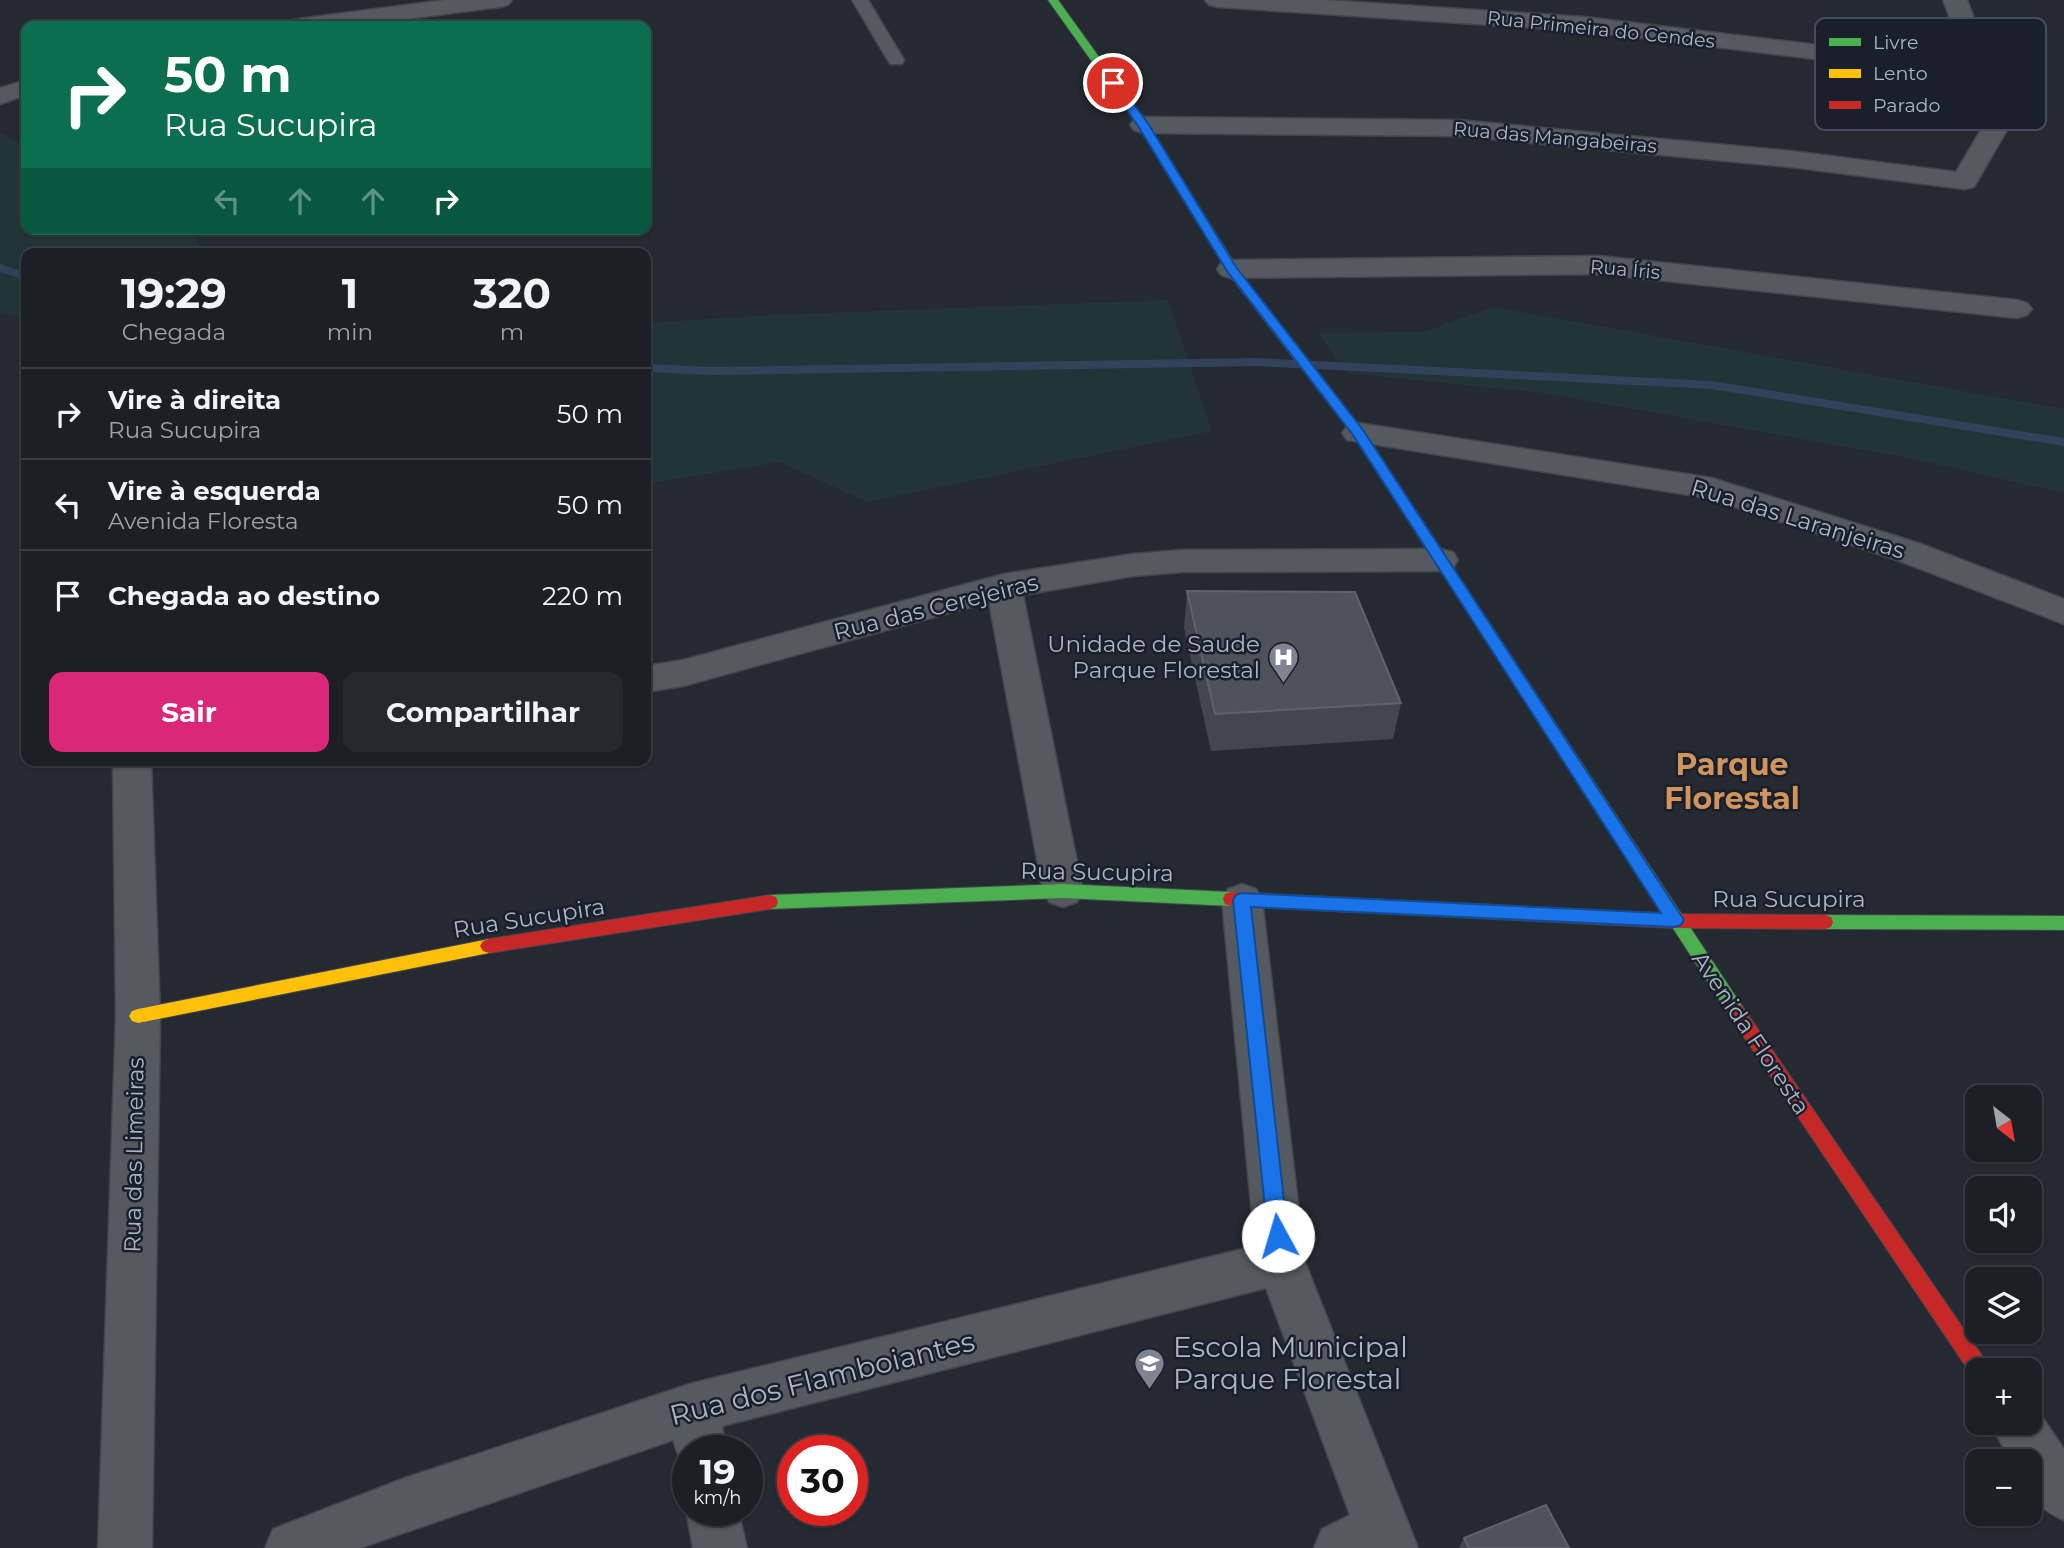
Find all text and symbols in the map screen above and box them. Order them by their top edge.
street label: Rua Primeira do Cendes [1486,6,1716,53]
legend [1815,18,2046,130]
text: Livre [1873,31,1918,54]
text: 50 m [164,45,292,104]
icon: right [49,49,140,140]
pin [1083,53,1143,113]
text: Lento [1873,62,1928,85]
icon: arrive [1094,64,1132,102]
text: Parado [1873,94,1941,117]
text: Rua Sucupira [164,105,377,144]
street label: Rua das Mangabeiras [1452,117,1658,158]
icon: left [208,182,246,220]
icon: ahead [281,182,319,220]
icon: ahead [354,182,392,220]
icon: right [427,182,465,220]
street label: Rua Íris [1589,255,1661,284]
text: 19:29 [121,267,227,319]
text: 1 [342,267,358,319]
text: 320 [473,267,551,319]
text: Chegada [122,318,226,346]
text: min [327,318,373,346]
text: m [500,318,524,346]
text: Vire à direita [108,384,281,416]
icon: right [49,395,87,433]
text: 50 m [557,398,623,430]
text: Rua Sucupira [108,416,261,444]
street label: Rua das Laranjeiras [1688,473,1908,565]
text: Vire à esquerda [108,475,321,507]
icon: left [49,486,87,524]
text: 50 m [557,489,623,521]
text: Avenida Floresta [108,507,299,535]
street label: Rua das Cerejeiras [831,568,1041,646]
icon: arrive [49,577,87,615]
text: Chegada ao destino [108,580,380,612]
text: 220 m [542,580,623,612]
place label: Unidade de Saude Parque Florestal [1047,630,1260,684]
hospital icon: Unidade de Saude Parque Florestal [1266,640,1300,684]
button: Sair [49,672,329,752]
button: Compartilhar [343,672,623,752]
district label: Parque Florestal [1664,746,1800,817]
street label: Rua Sucupira [1020,857,1174,887]
street label: Rua Sucupira [1712,885,1866,913]
street label: Rua Sucupira [451,892,607,944]
street label: Avenida Floresta [1686,946,1816,1120]
street label: Rua das Limeiras [118,1057,150,1253]
north arrow [1965,1085,2042,1162]
map controls [1965,1085,2042,1526]
button: sound [1965,1176,2042,1253]
position arrow [1241,1199,1315,1273]
button: layers [1965,1267,2042,1344]
street label: Rua dos Flamboiantes [666,1324,978,1432]
place label: Escola Municipal Parque Florestal [1173,1330,1408,1396]
school or university icon: Escola Municipal Parque Florestal [1133,1346,1167,1390]
button: + [1965,1358,2042,1435]
speed limit sign: 30 [777,1435,868,1526]
button: − [1965,1449,2042,1526]
text: 19 [699,1450,736,1493]
text: km/h [693,1487,742,1509]

